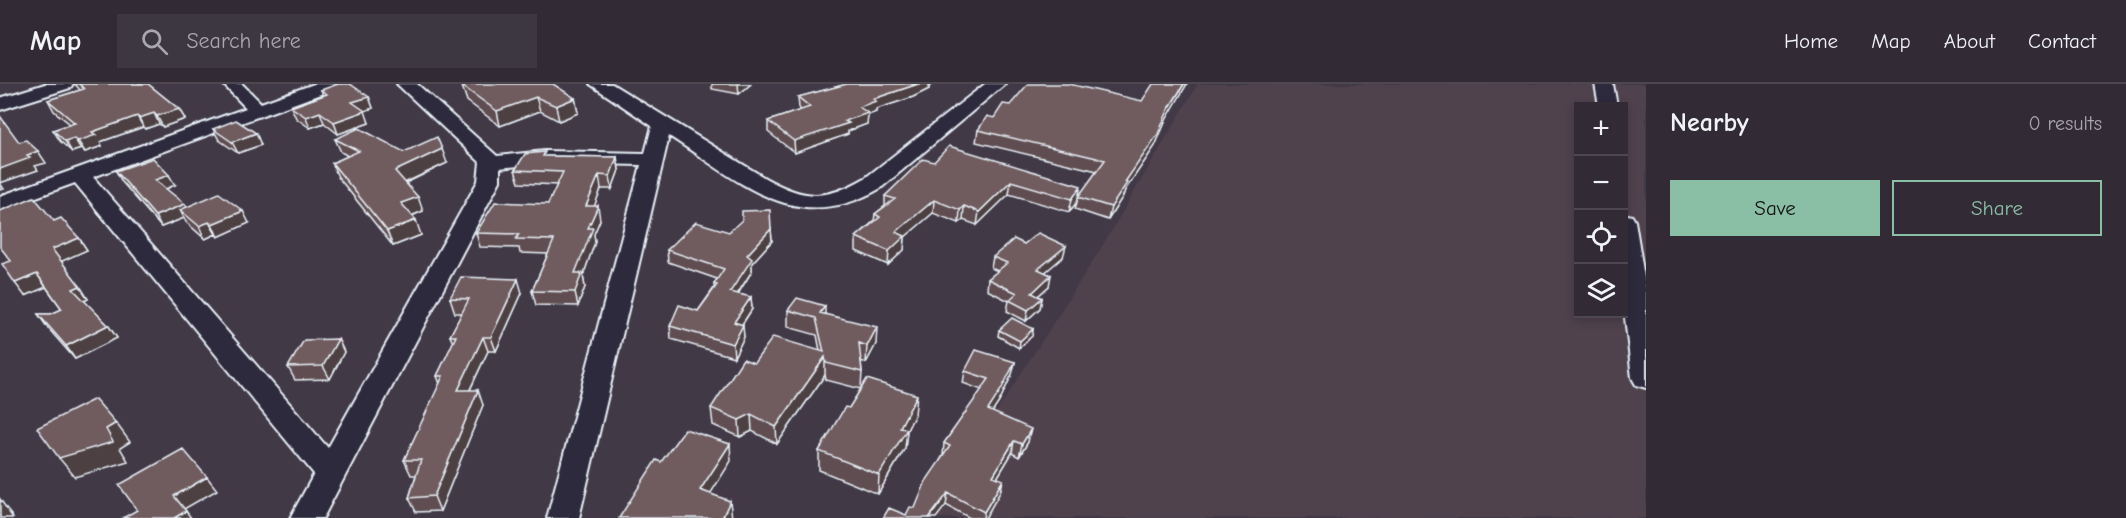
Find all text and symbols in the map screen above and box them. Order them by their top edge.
search box [117,14,537,68]
text: Map [30,25,81,57]
icon: search [138,25,171,58]
text: Search here [186,28,301,54]
text: Home [1784,29,1838,53]
text: Map [1871,29,1911,53]
text: About [1944,29,1995,53]
text: Contact [2028,29,2096,53]
map controls [1574,102,1628,318]
button: + [1574,102,1628,156]
text: Nearby [1670,108,1749,138]
text: 0 results [2029,112,2102,135]
button: − [1574,156,1628,210]
button: Save [1670,180,1880,236]
button: Share [1892,180,2102,236]
button: locate [1574,210,1628,264]
button: layers [1574,264,1628,318]

